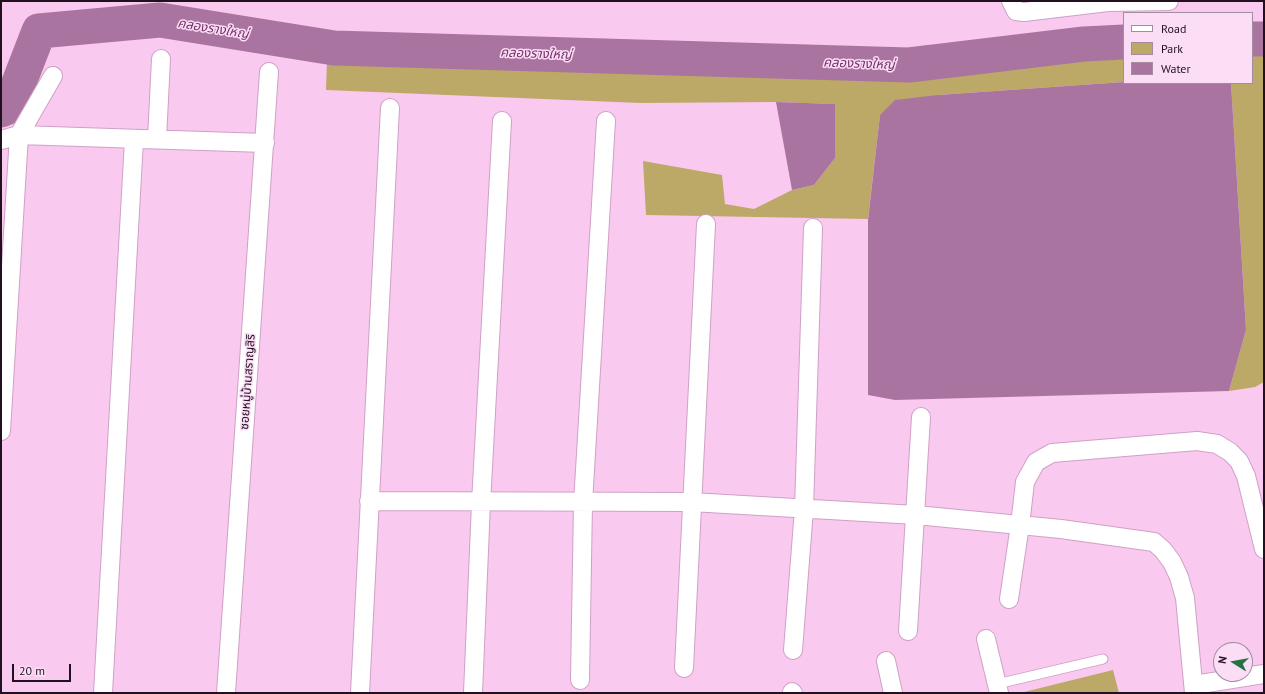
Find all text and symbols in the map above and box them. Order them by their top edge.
legend [1123,12,1253,84]
water label: คลองรางใหญ่ [176,16,250,42]
text: Road [1161,21,1186,36]
text: Park [1161,41,1183,56]
water label: คลองรางใหญ่ [500,45,572,63]
water label: คลองรางใหญ่ [823,55,895,73]
text: Water [1161,61,1191,76]
street label: ซอยหมู่บ้านสราญสิริ [237,334,259,430]
north arrow [1213,642,1253,682]
text: N [1215,655,1230,665]
scale bar [14,656,73,682]
text: 20 m [19,663,45,678]

